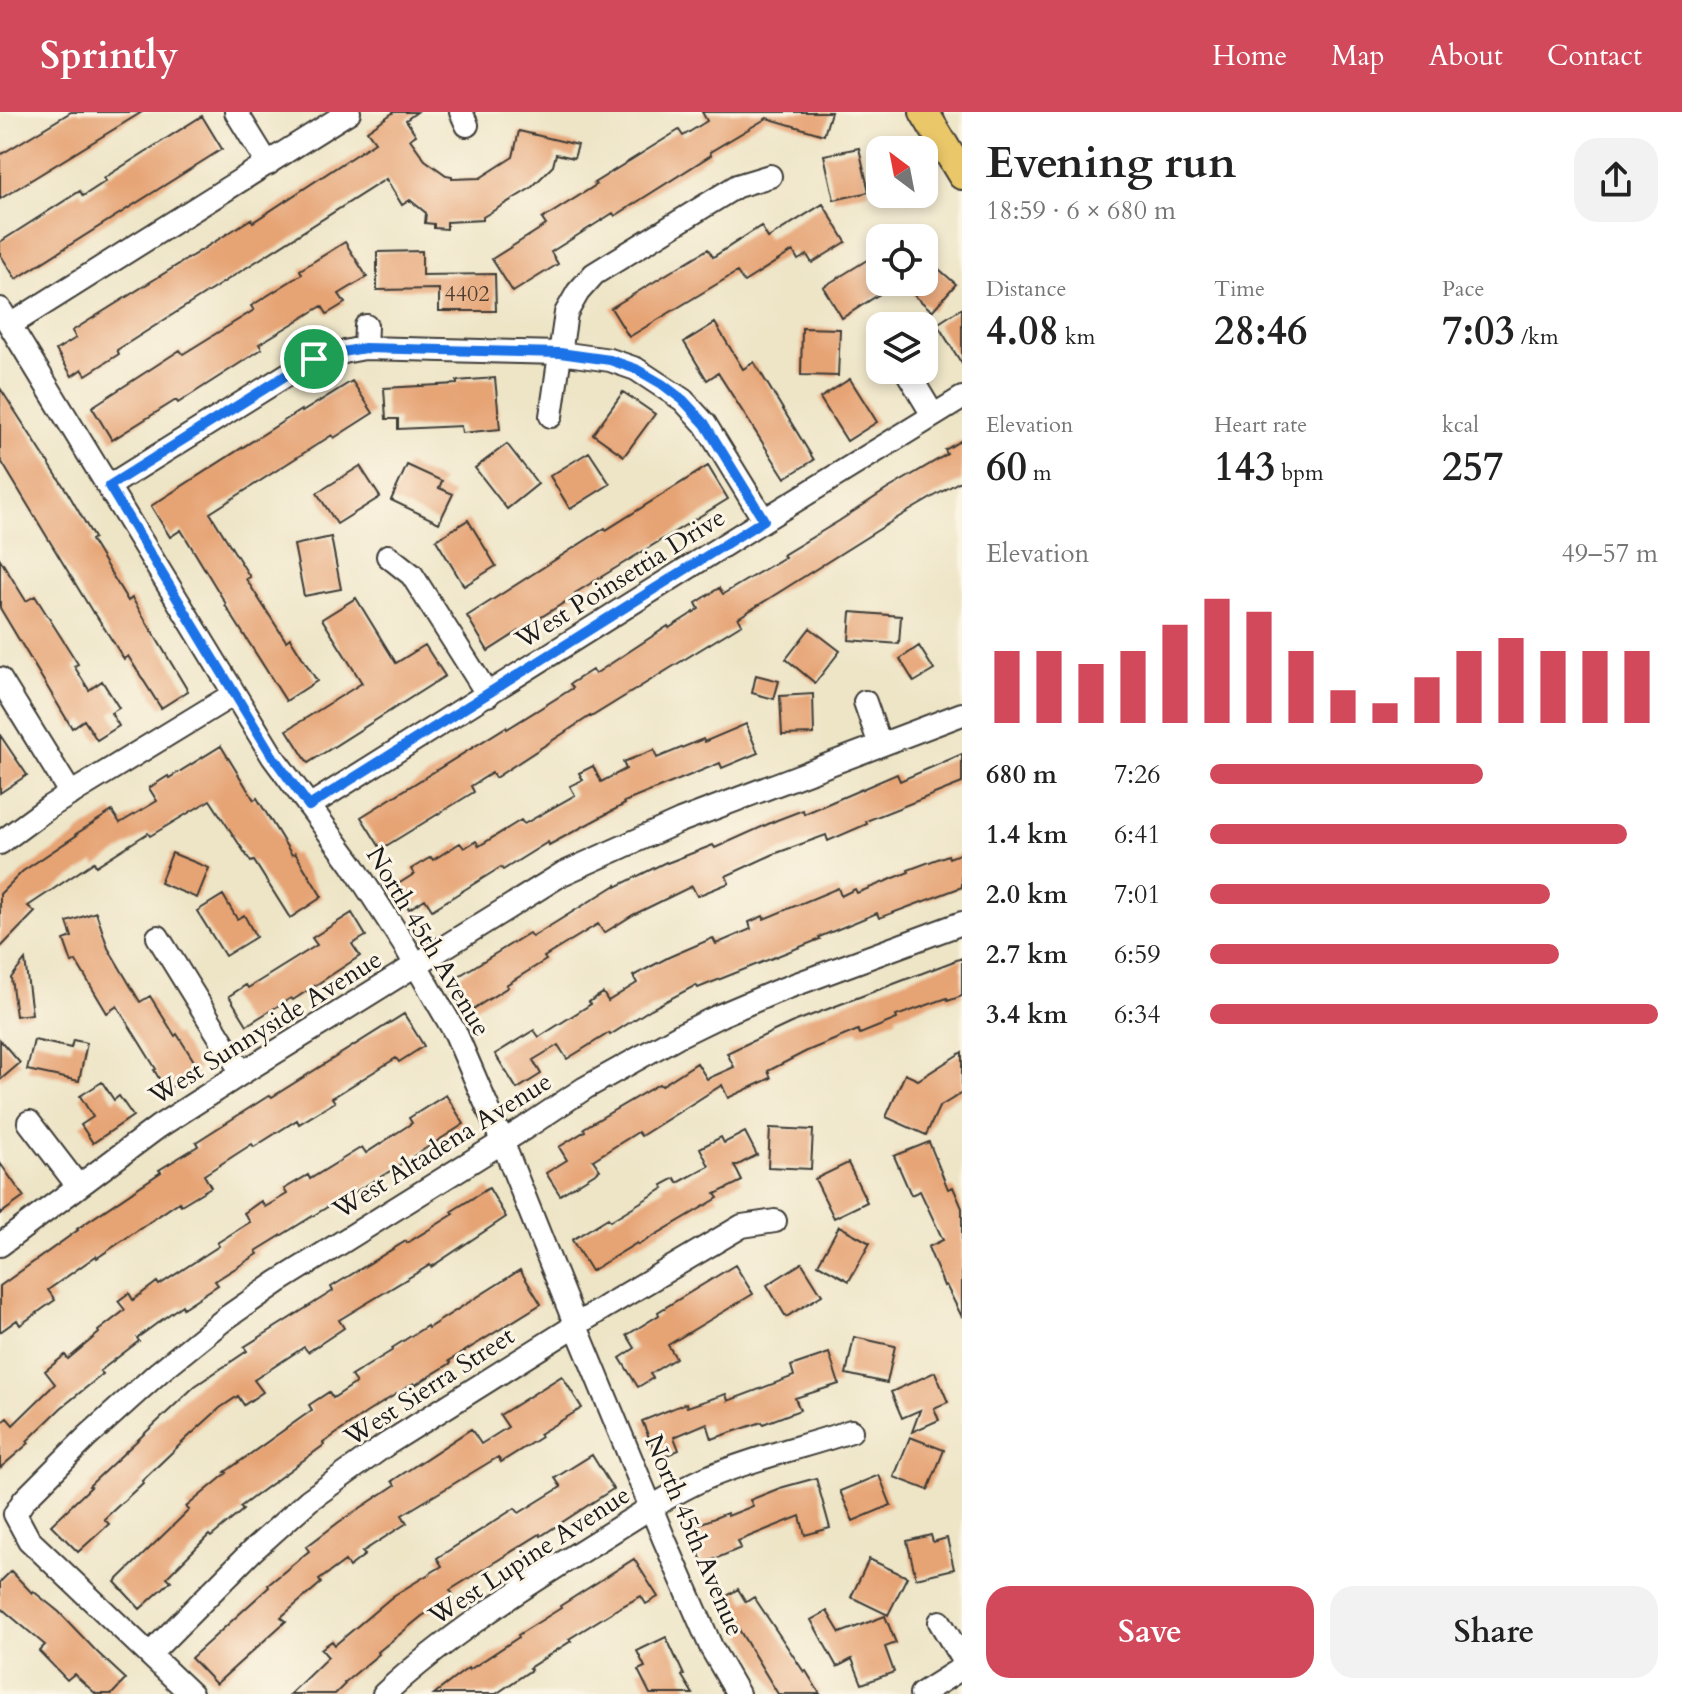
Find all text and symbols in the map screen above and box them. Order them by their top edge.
text: Sprintly [40,30,178,82]
text: Home [1212,37,1287,75]
text: Map [1331,37,1385,75]
text: About [1429,37,1503,75]
text: Contact [1547,37,1642,75]
text: Evening run [986,133,1236,193]
north arrow [866,136,938,208]
map controls [866,136,938,384]
button: share [1574,138,1658,222]
text: 18:59 · 6 × 680 m [986,193,1176,228]
button: locate [866,224,938,296]
text: Distance [986,274,1066,304]
text: Time [1214,274,1265,304]
text: Pace [1442,274,1485,304]
house number: 4402 [444,279,490,309]
text: 4.08 [986,304,1059,359]
text: 28:46 [1214,304,1308,359]
text: 7:03 [1442,304,1515,359]
button: layers [866,312,938,384]
text: km [1059,322,1095,352]
text: /km [1515,322,1559,352]
pin [280,325,348,393]
icon: arrive [292,337,336,381]
text: Elevation [986,410,1073,440]
text: Heart rate [1214,410,1307,440]
text: kcal [1442,410,1479,440]
text: 60 [986,440,1027,495]
text: 143 [1214,440,1275,495]
text: 257 [1442,440,1503,495]
text: m [1027,458,1052,488]
text: bpm [1275,458,1324,488]
street label: West Poinsettia Drive [508,500,732,658]
text: Elevation [986,536,1089,571]
text: 49–57 m [1561,536,1658,571]
text: 680 m [986,757,1057,792]
text: 7:26 [1114,757,1161,792]
text: 1.4 km [986,817,1067,852]
text: 6:41 [1114,817,1161,852]
street label: North 45th Avenue [358,840,499,1043]
text: 2.0 km [986,877,1067,912]
text: 7:01 [1114,877,1161,912]
text: 2.7 km [986,937,1067,972]
text: 6:59 [1114,937,1161,972]
street label: West Sunnyside Avenue [142,942,388,1114]
text: 3.4 km [986,997,1067,1032]
text: 6:34 [1114,997,1161,1032]
street label: West Altadena Avenue [325,1064,558,1228]
street label: West Sierra Street [337,1318,521,1455]
street label: North 45th Avenue [636,1429,753,1641]
street label: West Lupine Avenue [421,1477,637,1634]
button: Save [986,1586,1314,1678]
button: Share [1330,1586,1658,1678]

